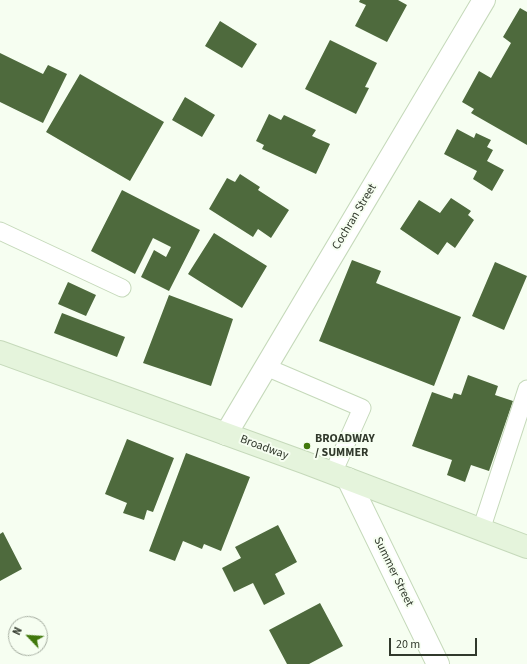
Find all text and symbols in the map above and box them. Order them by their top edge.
street label: Cochran Street [330,181,380,253]
place label: BROADWAY / SUMMER [315,432,375,460]
street label: Broadway [238,433,290,463]
marker: BROADWAY / SUMMER [302,441,312,451]
street label: Summer Street [370,535,416,609]
north arrow [8,616,48,656]
text: N [9,625,26,638]
scale bar [391,630,479,656]
text: 20 m [396,636,420,653]

